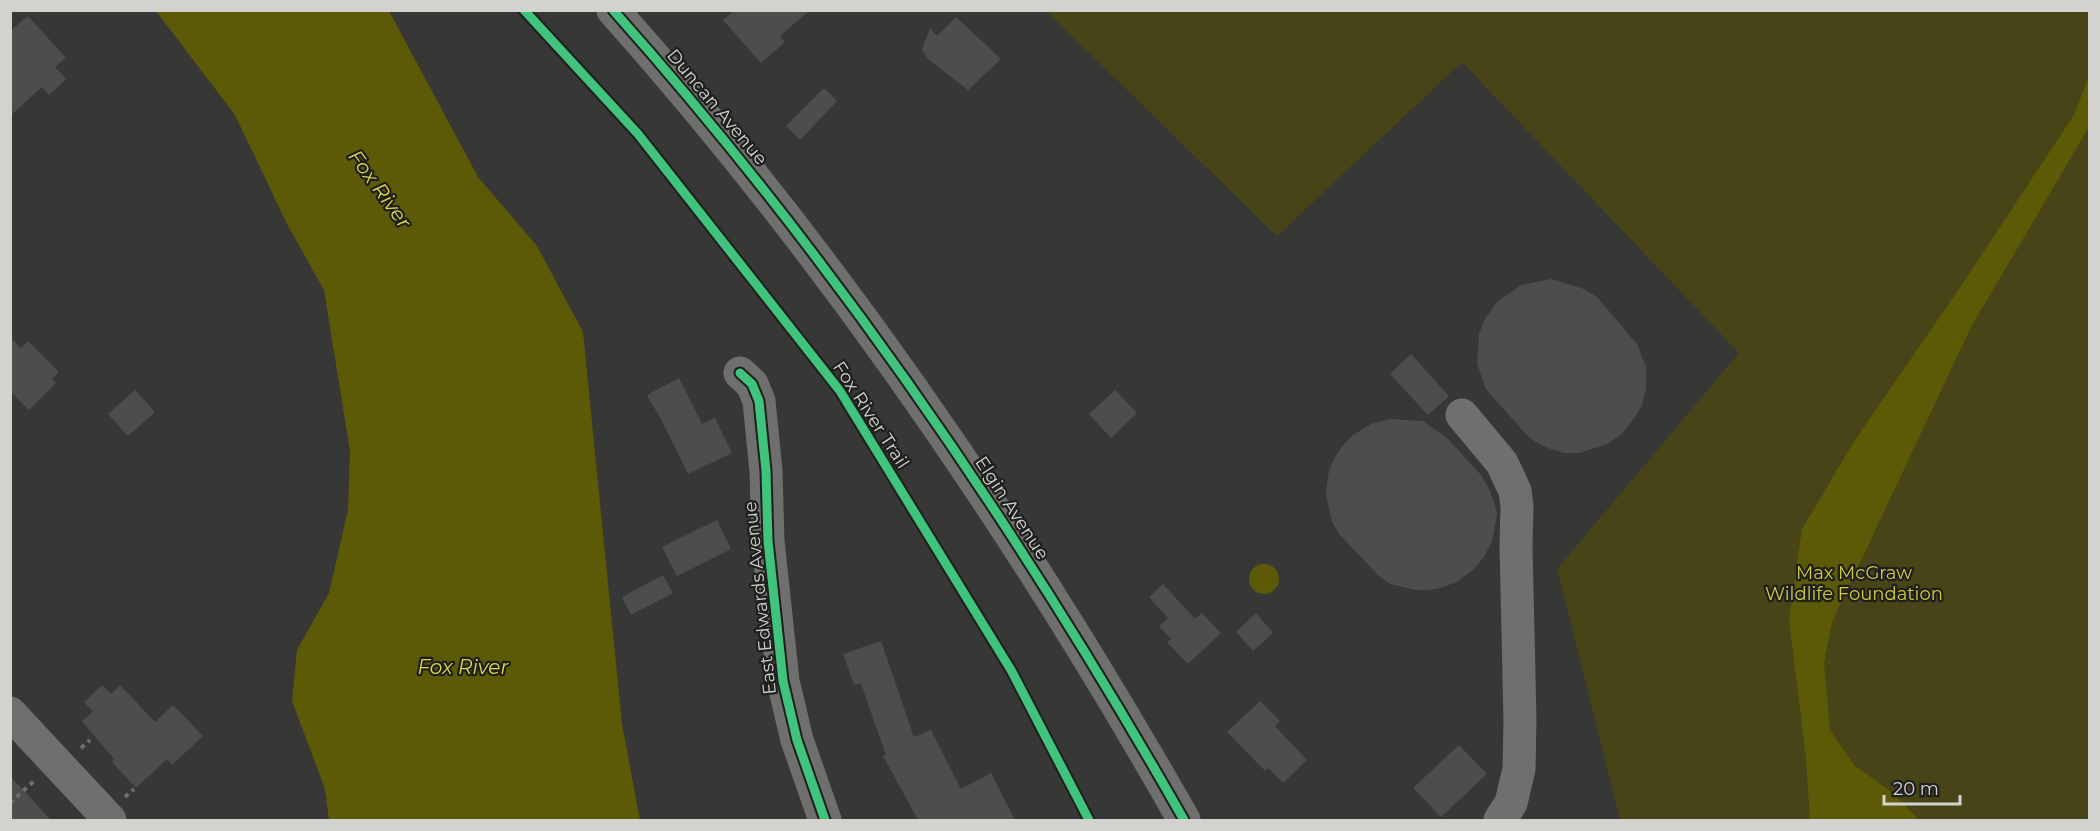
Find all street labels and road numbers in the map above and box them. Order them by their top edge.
street label: Duncan Avenue [662,45,772,170]
street label: Fox River Trail [828,357,914,473]
street label: Elgin Avenue [970,452,1054,564]
street label: East Edwards Avenue [739,500,781,696]

